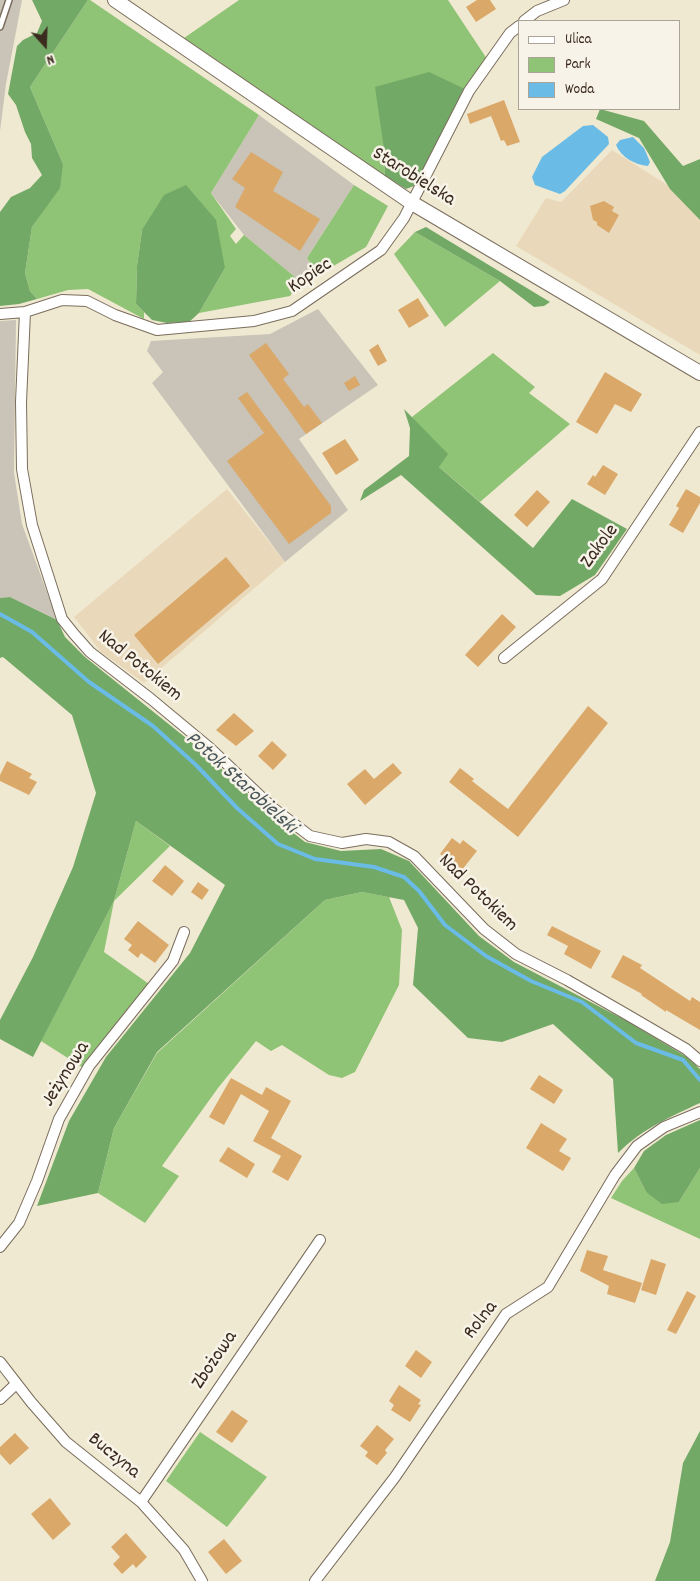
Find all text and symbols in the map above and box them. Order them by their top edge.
north arrow [20,20,70,70]
legend [518,20,680,110]
text: Ulica [565,29,592,51]
text: N [43,49,57,70]
text: Park [565,54,591,76]
text: Woda [565,79,594,101]
street label: Starobielska [367,143,459,213]
street label: Kopiec [284,254,338,300]
street label: Zakole [577,520,625,574]
street label: Nad Potokiem [92,626,186,708]
water label: Potok Starobielski [179,727,301,841]
street label: Nad Potokiem [432,850,522,938]
street label: Jeżynowa [38,1038,96,1112]
street label: Rolna [460,1297,504,1345]
street label: Zbożowa [188,1327,244,1395]
street label: Buczyna [82,1429,144,1485]

